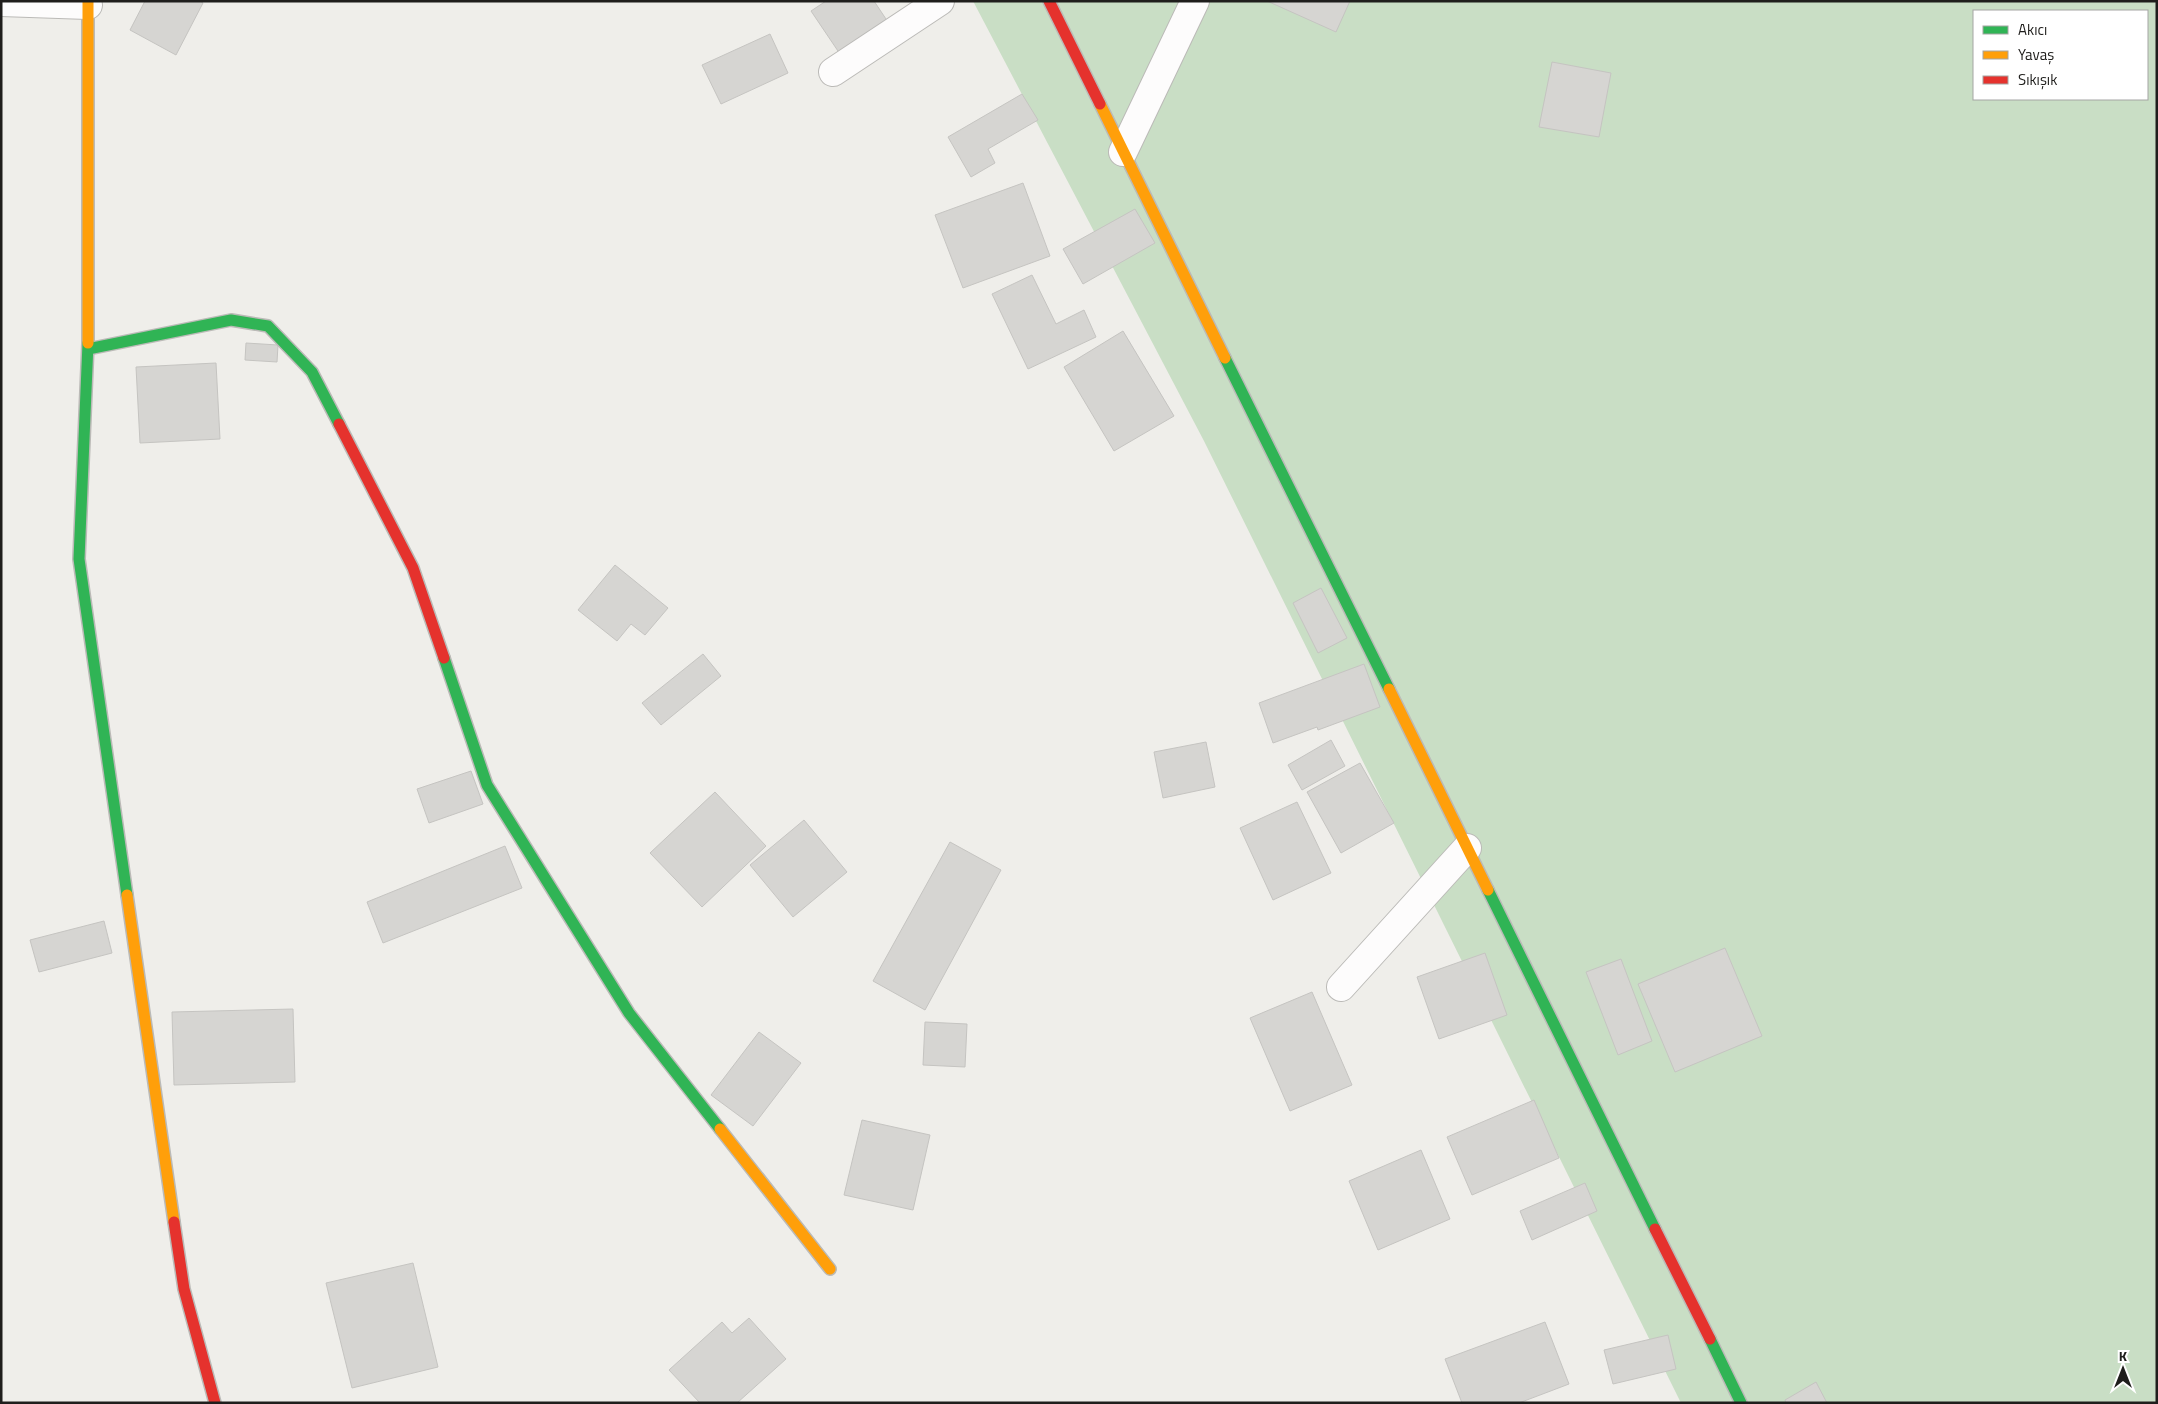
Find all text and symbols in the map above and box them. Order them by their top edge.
legend [1973,10,2148,100]
text: Akıcı [2018,18,2047,41]
text: Yavaş [2018,43,2054,66]
text: Sıkışık [2018,68,2057,91]
north arrow [2098,1344,2148,1394]
text: K [2119,1345,2128,1366]

